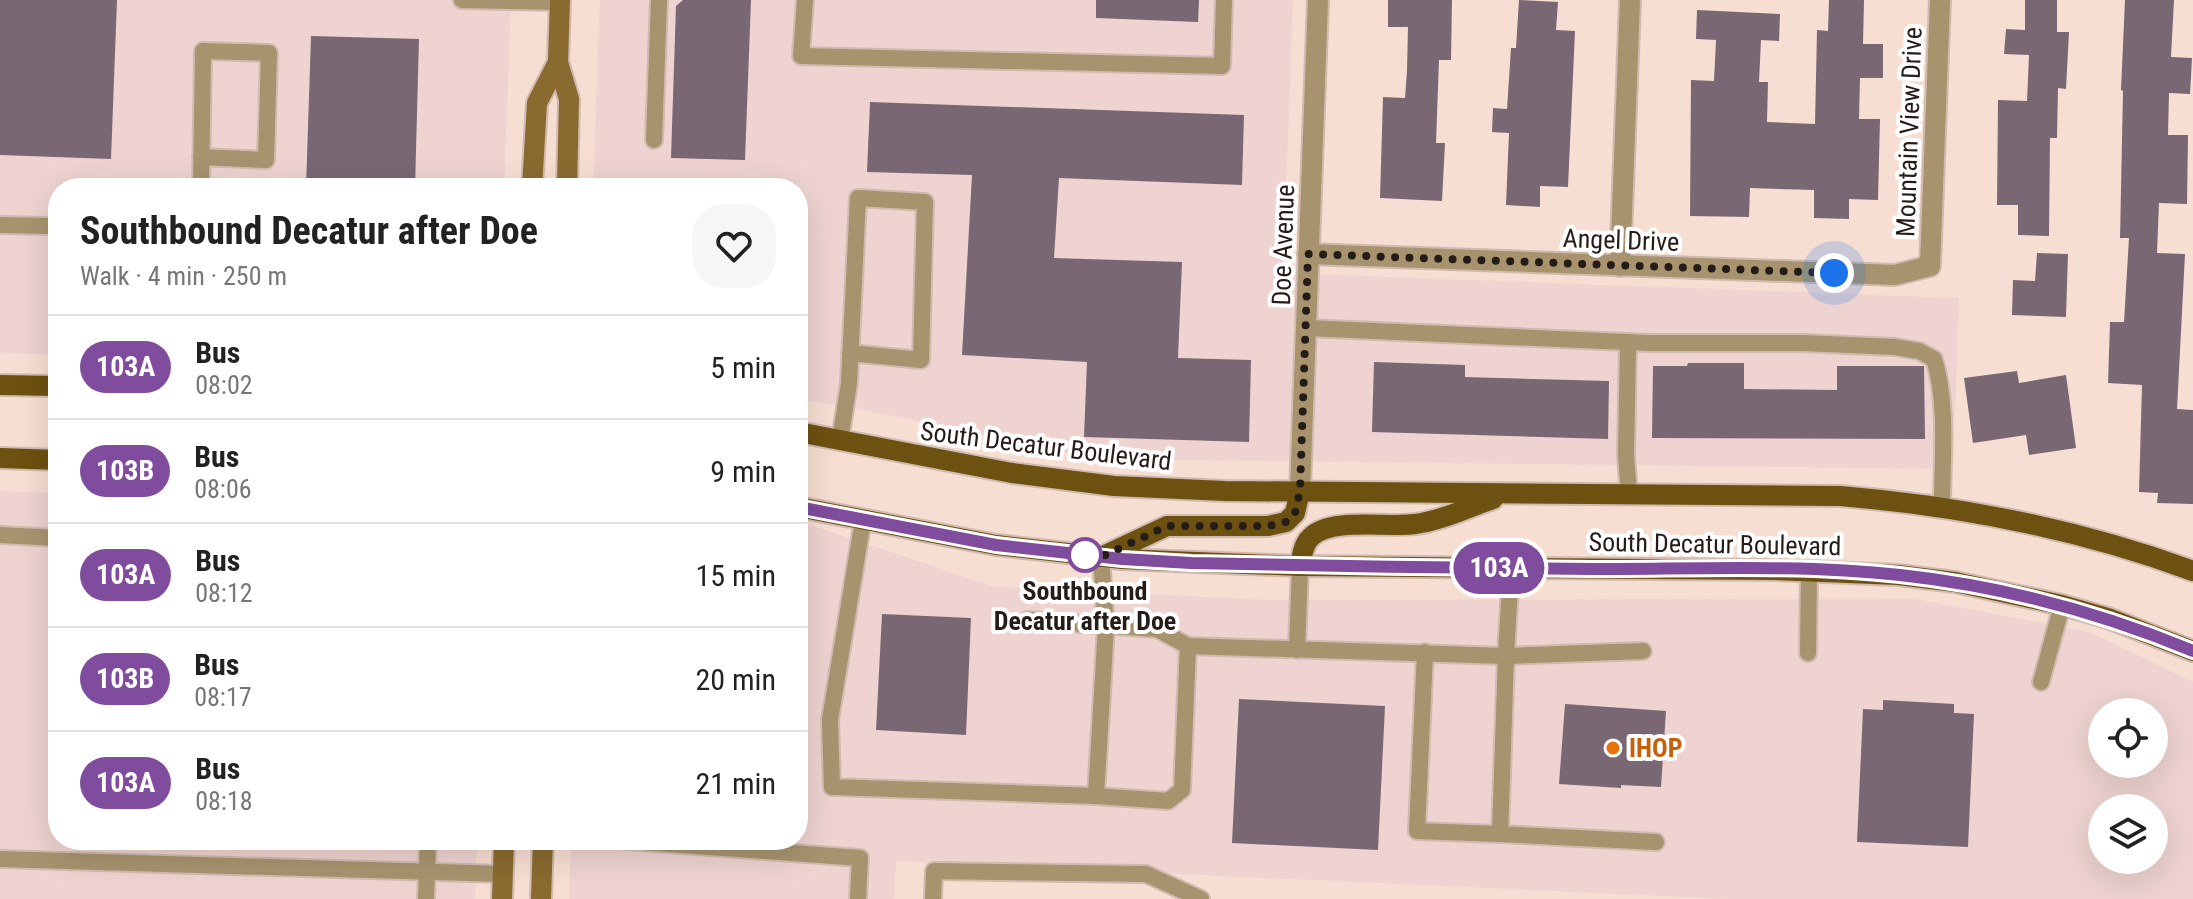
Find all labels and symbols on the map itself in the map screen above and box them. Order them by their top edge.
street label: Mountain View Drive [1890,27,1928,237]
street label: Doe Avenue [1266,184,1300,306]
street label: Angel Drive [1562,223,1680,257]
your location [1814,253,1854,293]
street label: South Decatur Boulevard [919,416,1173,476]
street label: South Decatur Boulevard [1588,527,1842,561]
marker: Southbound Decatur after Doe [1068,538,1102,572]
line badge: 103A [1443,542,1555,594]
place label: Southbound Decatur after Doe [994,576,1176,636]
place label: IHOP [1629,733,1682,763]
marker: IHOP [1604,739,1622,757]

